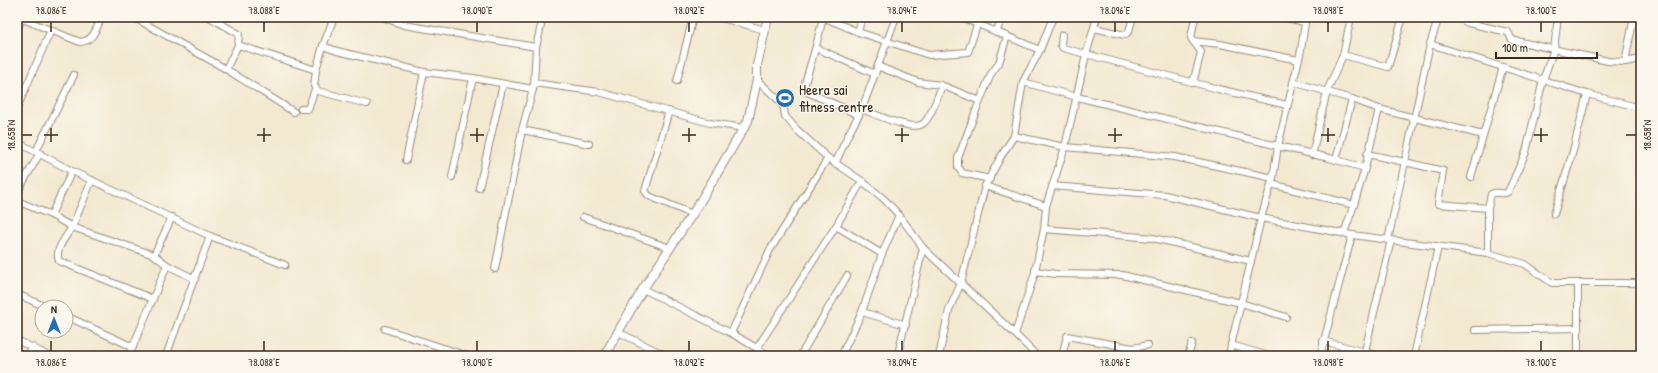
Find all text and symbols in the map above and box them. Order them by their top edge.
text: 78.086°E [36,4,67,17]
text: 78.088°E [248,4,280,17]
text: 78.090°E [462,4,493,17]
text: 78.092°E [674,4,705,17]
text: 78.094°E [887,4,918,17]
text: 78.096°E [1100,4,1131,17]
text: 78.098°E [1313,4,1344,17]
text: 78.100°E [1526,4,1557,17]
scale bar [1496,34,1597,60]
text: 100 m [1502,39,1528,56]
place label: Heera sai fitness centre [799,79,873,117]
sports icon: Heera sai fitness centre [774,87,796,109]
text: 18.658°N [5,120,18,150]
text: 18.658°N [1641,120,1654,150]
north arrow [34,299,74,339]
text: N [51,302,57,316]
text: 78.086°E [36,356,67,369]
text: 78.088°E [248,356,280,369]
text: 78.090°E [462,356,493,369]
text: 78.092°E [674,356,705,369]
text: 78.094°E [887,356,918,369]
text: 78.096°E [1100,356,1131,369]
text: 78.098°E [1313,356,1344,369]
text: 78.100°E [1526,356,1557,369]

